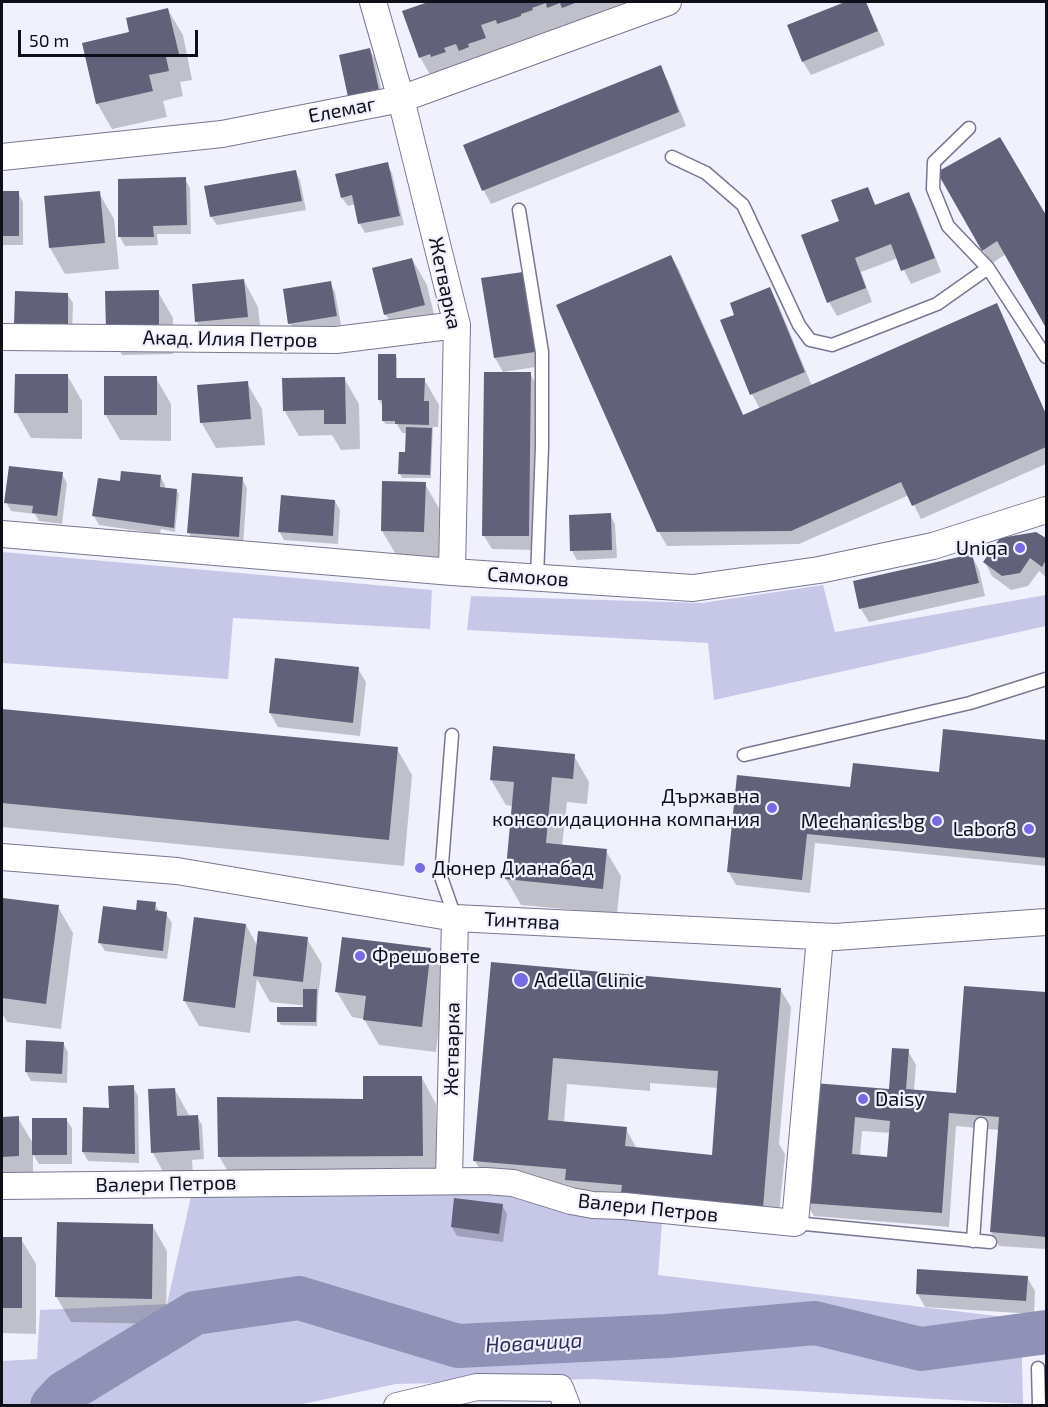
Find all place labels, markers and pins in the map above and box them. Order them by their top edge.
place label: Uniqa [956,536,1008,560]
marker: Uniqa [1013,541,1027,555]
place label: Държавна консолидационна компания [492,784,760,831]
marker: Държавна консолидационна компания [765,801,779,815]
place label: Mechanics.bg [801,809,925,833]
marker: Mechanics.bg [930,814,944,828]
place label: Labor8 [953,817,1017,841]
marker: Labor8 [1022,822,1036,836]
place label: Дюнер Дианабад [432,856,594,880]
marker: Дюнер Дианабад [413,861,427,875]
place label: Фрешовете [372,944,480,968]
marker: Фрешовете [353,949,367,963]
place label: Adella Clinic [534,968,645,992]
marker: Adella Clinic [512,971,530,989]
place label: Daisy [875,1087,925,1111]
marker: Daisy [856,1092,870,1106]

